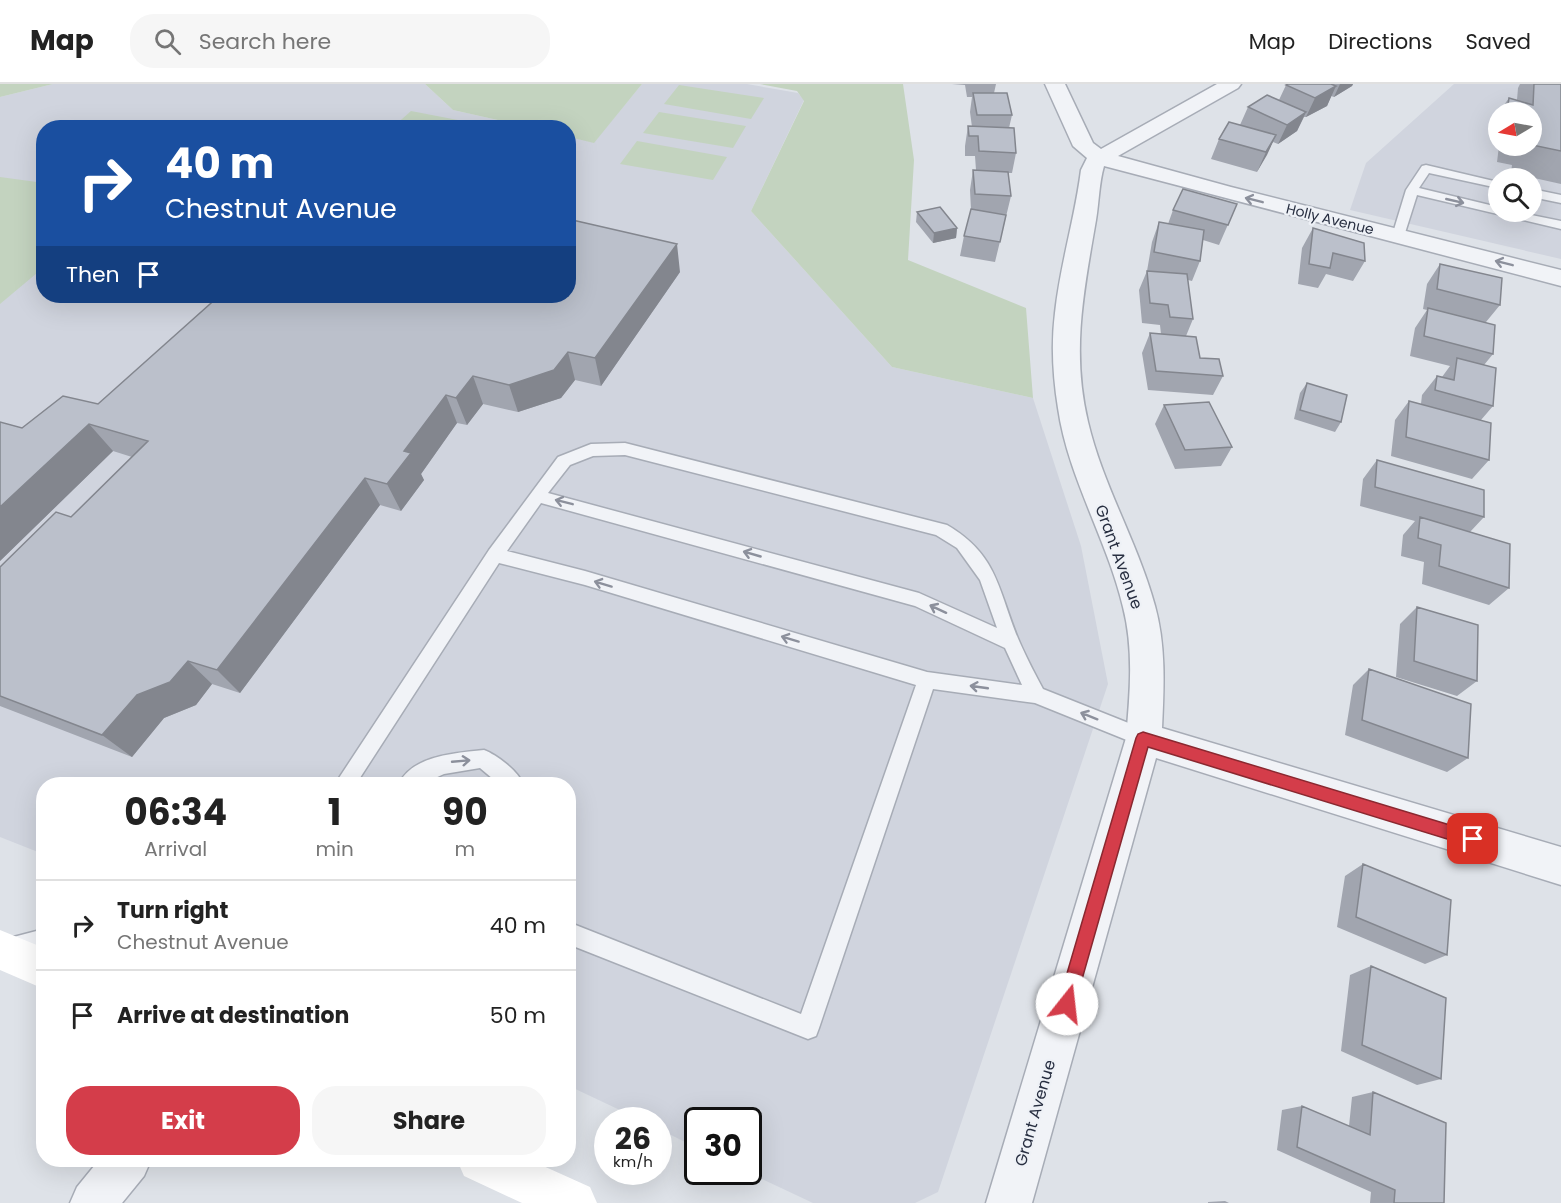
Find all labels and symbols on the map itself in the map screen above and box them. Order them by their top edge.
north arrow [1488,102,1542,156]
one-way arrow [1245,194,1264,206]
one-way arrow [1445,195,1464,207]
street label: Holly Avenue [1284,198,1376,240]
one-way arrow [1495,257,1514,269]
one-way arrow [554,496,573,508]
street label: Grant Avenue [1089,502,1149,613]
one-way arrow [743,547,762,559]
one-way arrow [594,578,613,589]
one-way arrow [930,603,948,615]
one-way arrow [781,633,800,644]
one-way arrow [969,681,989,692]
one-way arrow [1081,710,1099,721]
one-way arrow [450,755,470,766]
pin [1447,813,1498,864]
position arrow [1035,972,1099,1036]
street label: Grant Avenue [1009,1057,1061,1169]
speed limit sign: 30 [684,1107,762,1185]

